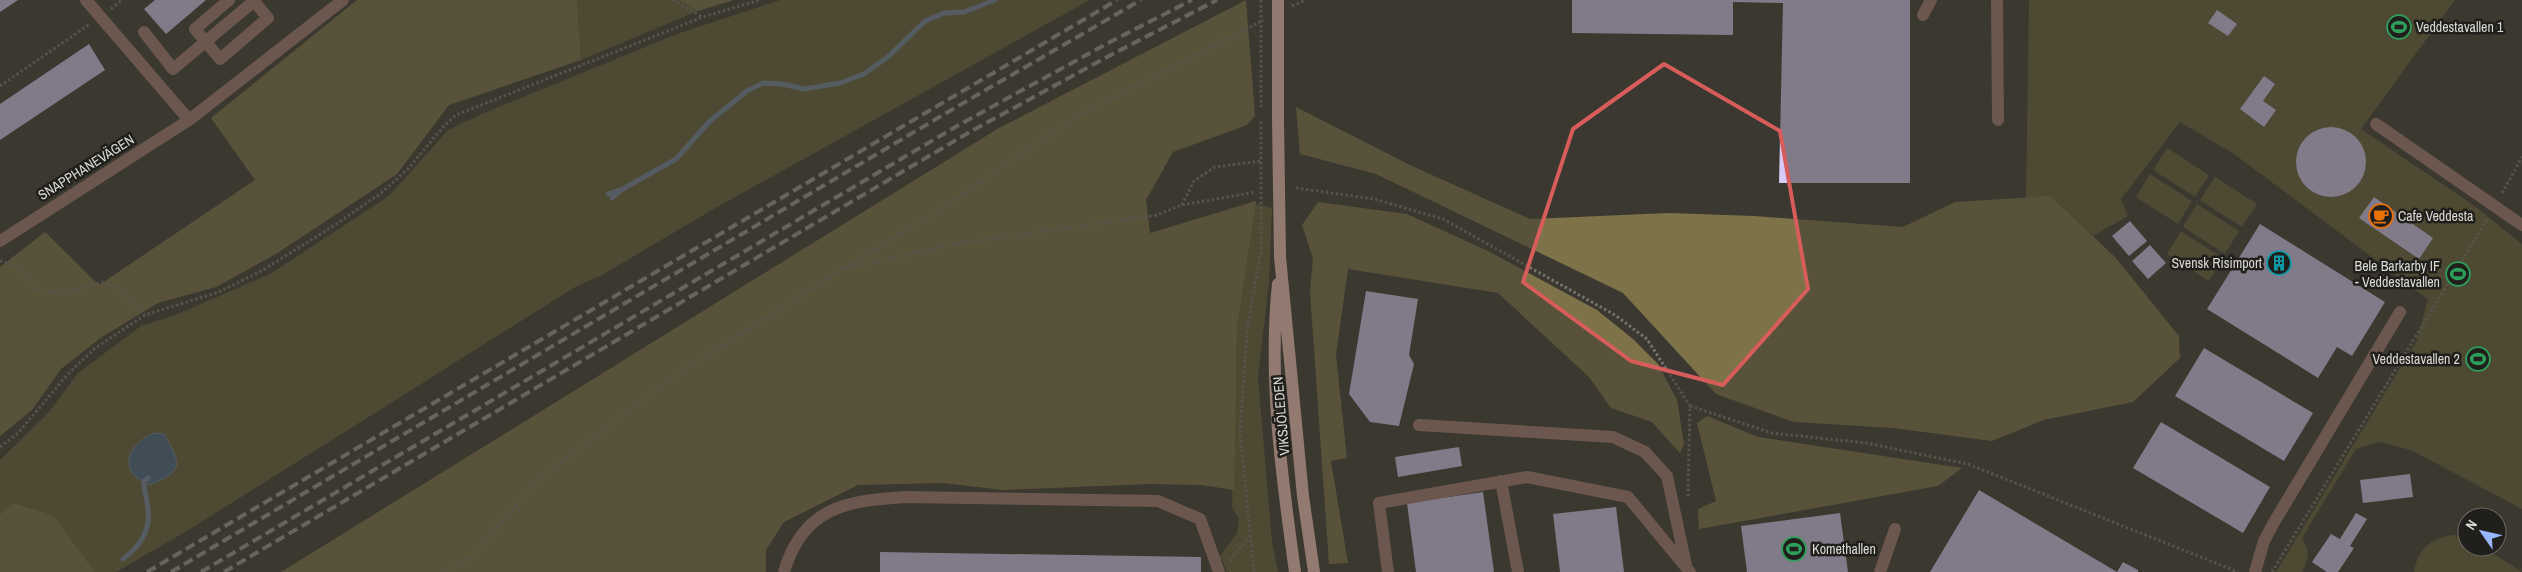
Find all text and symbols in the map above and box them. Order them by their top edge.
sports icon: Veddestavallen 1 [2386,14,2412,40]
place label: Veddestavallen 1 [2416,18,2504,36]
street label: SNAPPHANEVÄGEN [35,130,137,204]
cafe icon: Cafe Veddesta [2368,203,2394,229]
place label: Cafe Veddesta [2398,207,2474,225]
building icon: Svensk Risimport [2266,250,2292,276]
place label: Svensk Risimport [2171,254,2262,272]
place label: Bele Barkarby IF - Veddestavallen [2355,257,2440,291]
sports icon: Bele Barkarby IF - Veddestavallen [2445,261,2471,287]
sports icon: Veddestavallen 2 [2465,346,2491,372]
place label: Veddestavallen 2 [2373,350,2460,368]
street label: VIKSJÖLEDEN [1269,376,1293,456]
north arrow [2457,507,2507,557]
text: N [2461,516,2481,533]
sports icon: Komethallen [1781,536,1807,562]
place label: Komethallen [1812,540,1876,558]

